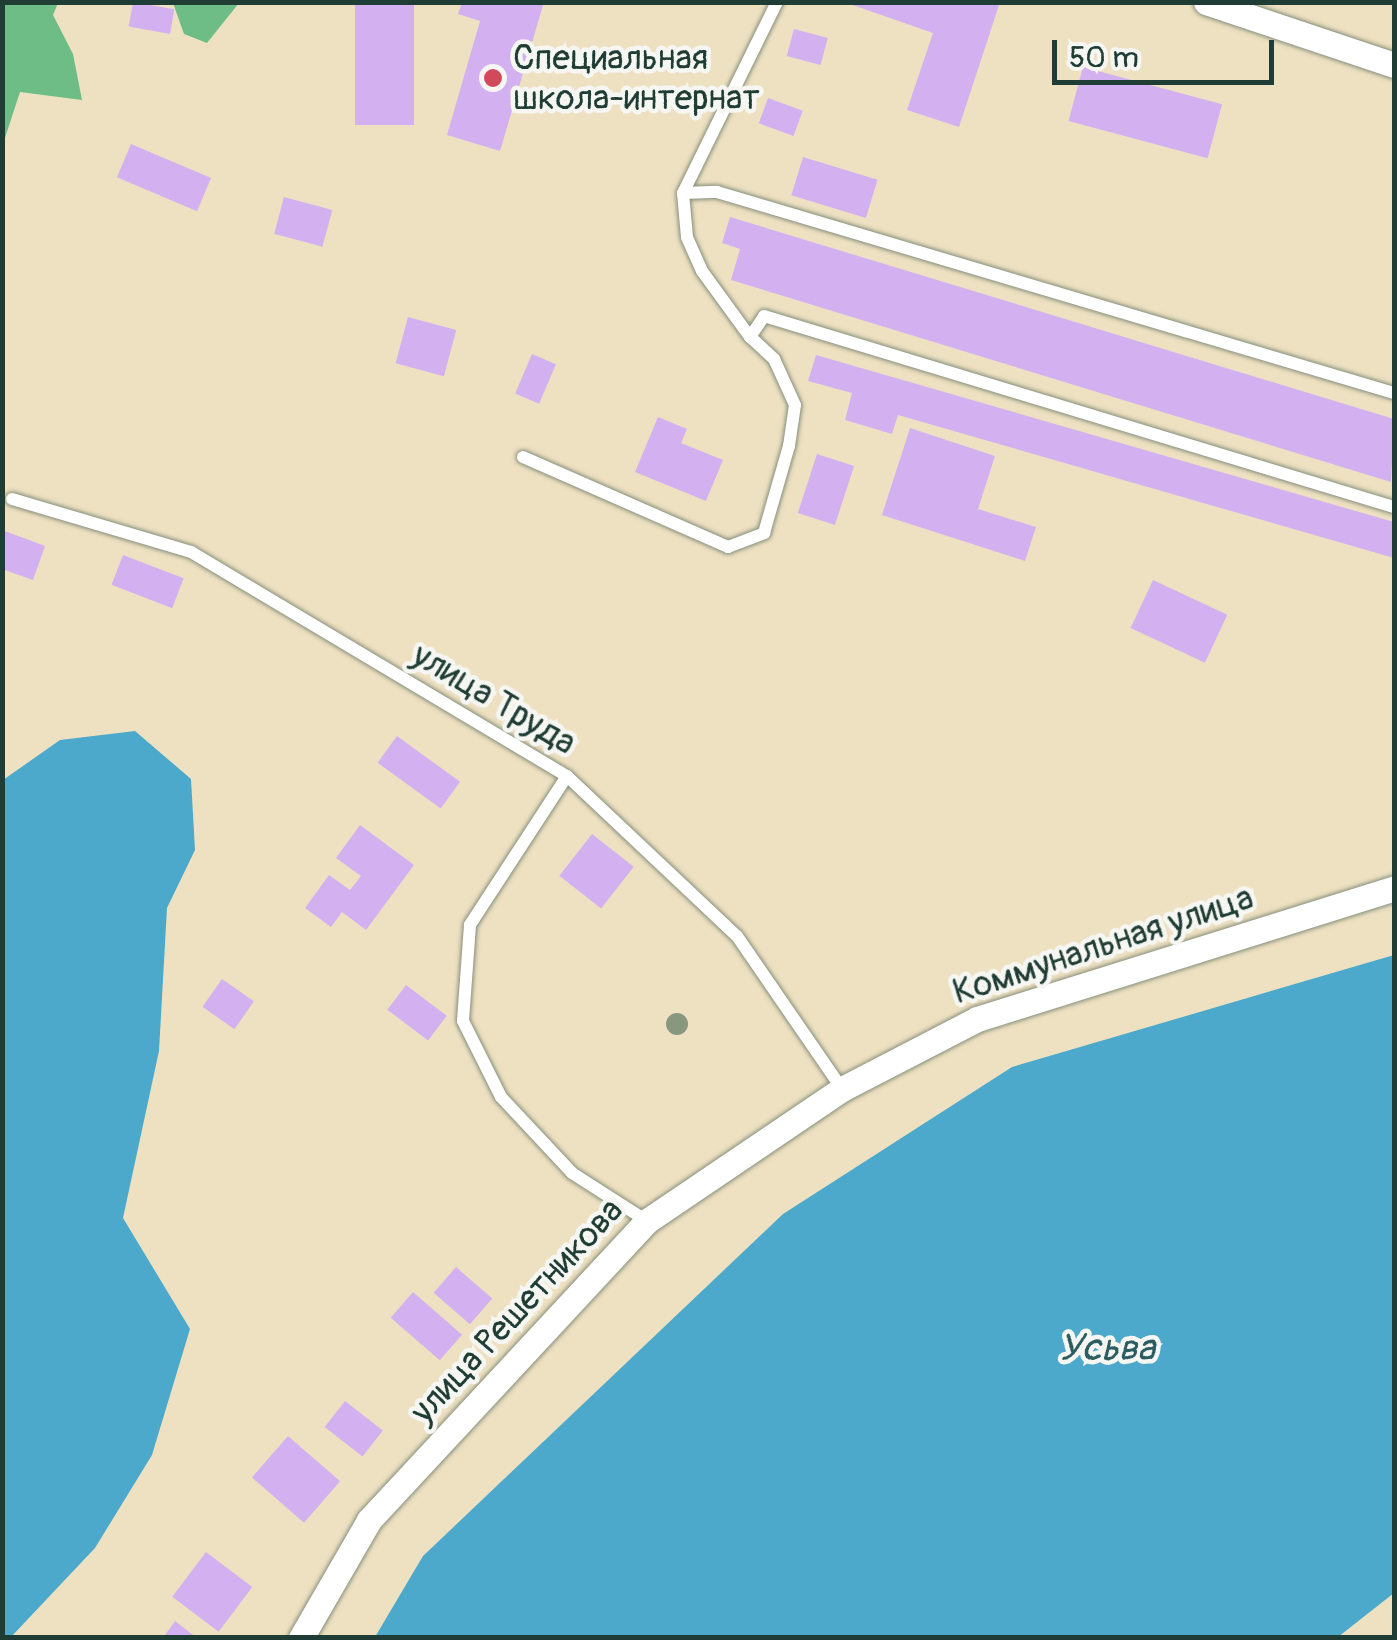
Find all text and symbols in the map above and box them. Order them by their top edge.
scale bar [1057,20,1280,82]
place label: Специальная школа-интернат [513,37,760,119]
text: 50 m [1069,39,1139,76]
marker: Специальная школа-интернат [482,67,504,89]
street label: улица Труда [405,634,583,764]
street label: Коммунальная улица [948,877,1258,1013]
street label: улица Решетникова [402,1190,632,1432]
water label: Усьва [1059,1326,1155,1372]

